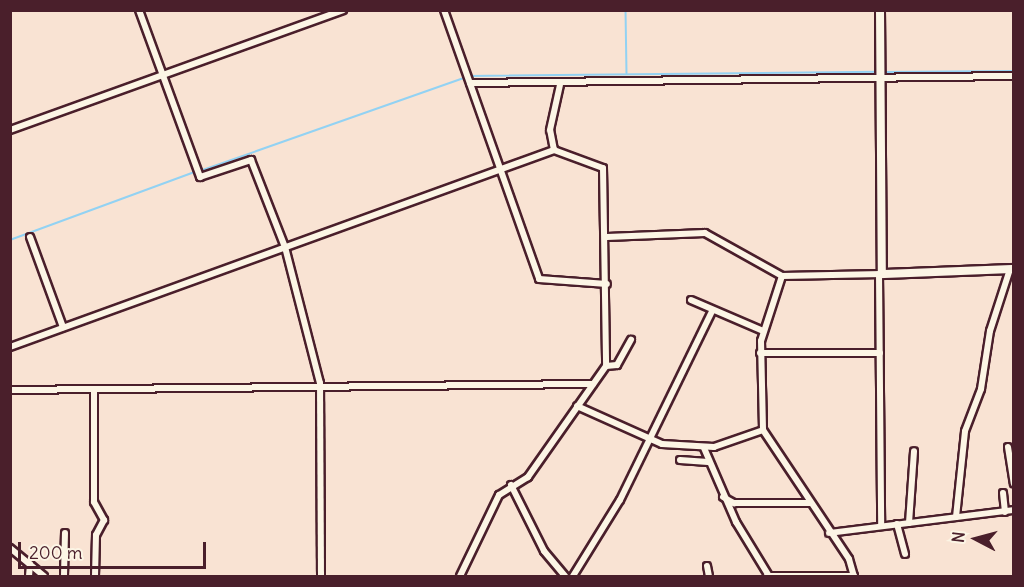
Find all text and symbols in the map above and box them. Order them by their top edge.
north arrow [946,509,1006,569]
scale bar [21,530,208,568]
text: N [948,531,969,544]
text: 200 m [29,541,83,564]

